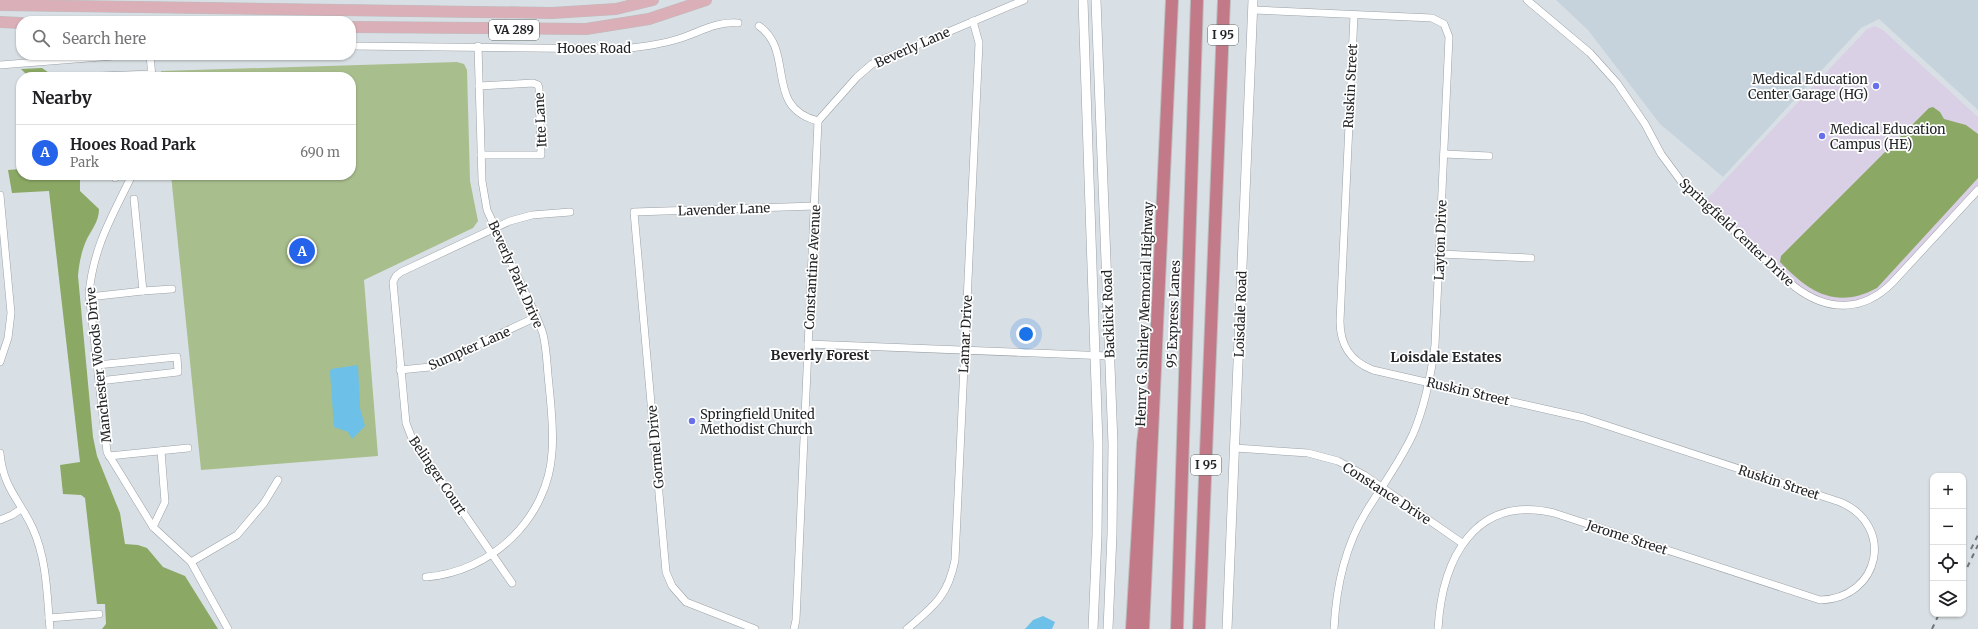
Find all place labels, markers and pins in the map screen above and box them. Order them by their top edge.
place label: Medical Education Center Garage (HG) [1748,71,1868,103]
marker: Medical Education Center Garage (HG) [1871,81,1881,91]
place label: Medical Education Campus (HE) [1830,121,1946,153]
marker: Medical Education Campus (HE) [1817,131,1827,141]
pin: A [289,236,315,266]
place label: Springfield United Methodist Church [700,406,815,438]
marker: Springfield United Methodist Church [687,416,697,426]

